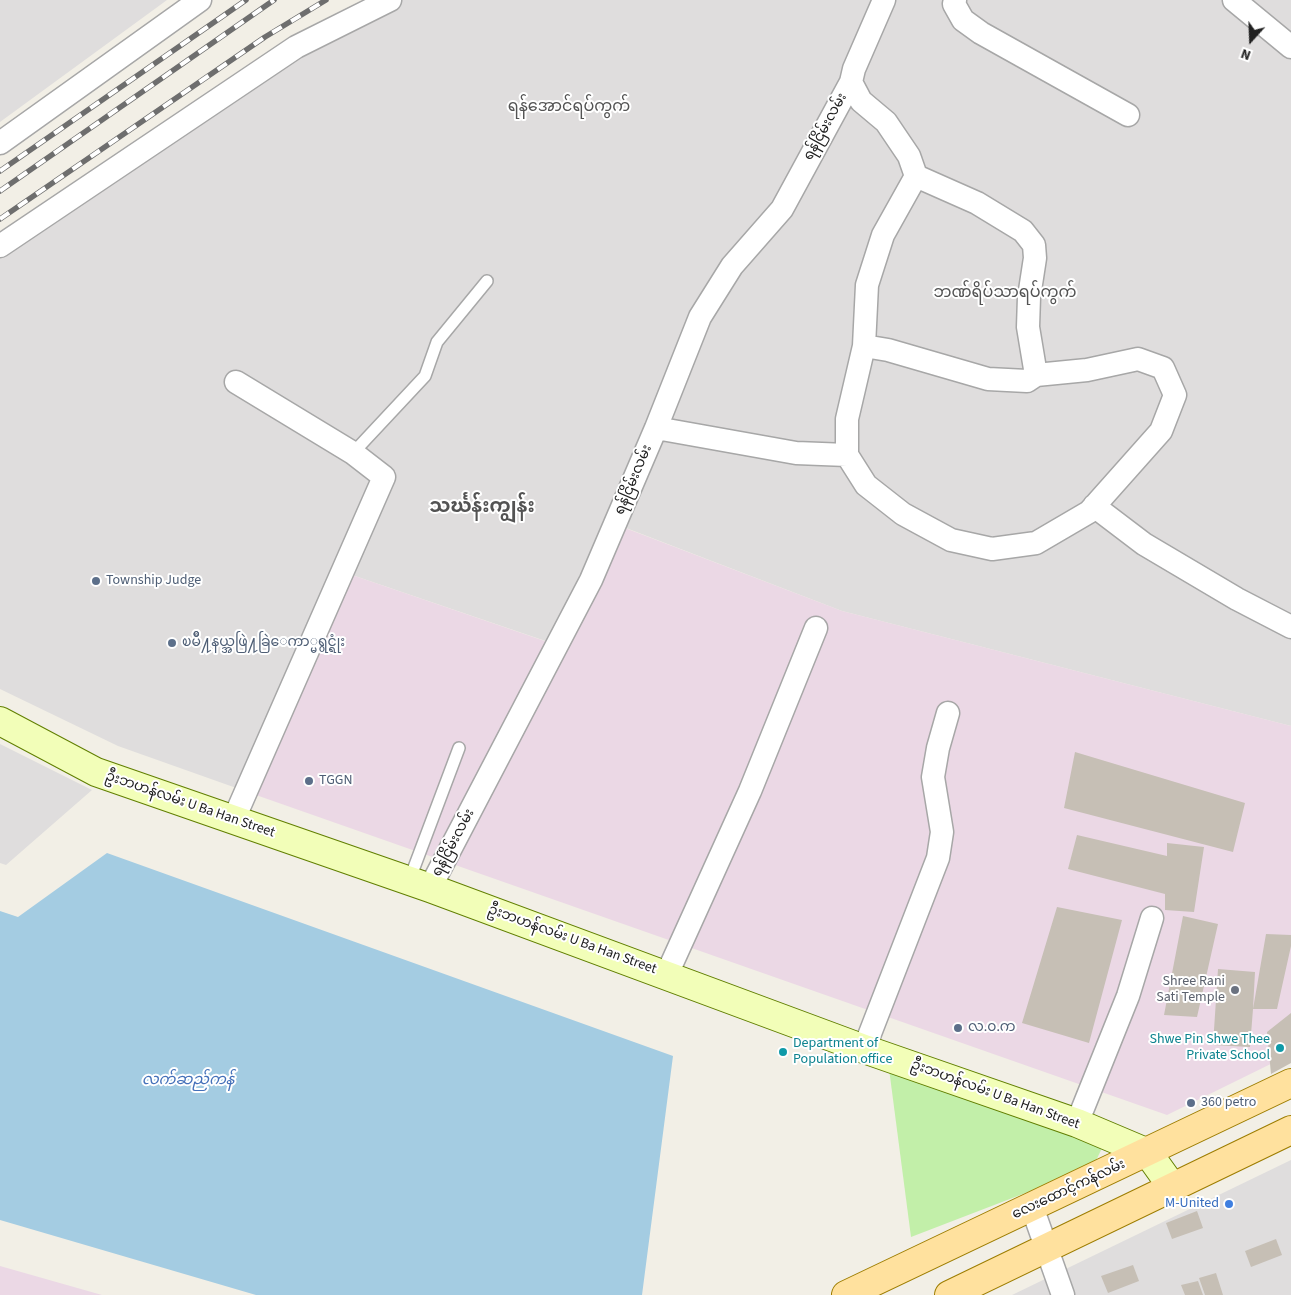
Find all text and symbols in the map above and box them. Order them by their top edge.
north arrow [1226,15,1276,65]
text: N [1238,43,1254,65]
street label: ရန်ငြိမ်းလမ်း [801,90,851,164]
district label: ရန်အောင်ရပ်ကွက် [508,97,630,117]
district label: ဘဏ်ရိပ်သာရပ်ကွက် [933,283,1077,303]
street label: ရန်ငြိမ်းလမ်း [612,443,656,517]
district label: သင်္ဃန်းကျွန်း [429,497,535,519]
place label: Township Judge [106,573,201,589]
marker: Township Judge [90,575,102,587]
place label: ၿမိဳ႔နယ္အဖြဲ႔ခြဲေကာ္မရွင္ရုံး [182,635,345,651]
marker: ၿမိဳ႔နယ္အဖြဲ႔ခြဲေကာ္မရွင္ရုံး [166,637,178,649]
street label: ဦးဘဟန်လမ်း U Ba Han Street [103,768,277,842]
place label: TGGN [319,773,353,789]
marker: TGGN [303,775,315,787]
street label: ရန်ငြိမ်းလမ်း [429,806,479,880]
street label: ဦးဘဟန်လမ်း U Ba Han Street [485,902,659,978]
place label: Shree Rani Sati Temple [1156,974,1225,1006]
marker: Shree Rani Sati Temple [1229,984,1241,996]
place label: လ.၀.က [968,1020,1016,1036]
marker: လ.၀.က [952,1022,964,1034]
place label: Shwe Pin Shwe Thee Private School [1149,1032,1270,1064]
place label: Department of Population office [793,1036,892,1068]
marker: Shwe Pin Shwe Thee Private School [1274,1042,1286,1054]
marker: Department of Population office [777,1046,789,1058]
street label: ဦးဘဟန်လမ်း U Ba Han Street [908,1057,1082,1133]
water label: လက်ဆည်ကန် [142,1072,234,1090]
place label: 360 petro [1201,1095,1256,1111]
marker: 360 petro [1185,1097,1197,1109]
street label: လေးထောင့်ကန်လမ်း [1010,1156,1128,1224]
place label: M-United [1165,1196,1219,1212]
marker: M-United [1223,1198,1235,1210]

